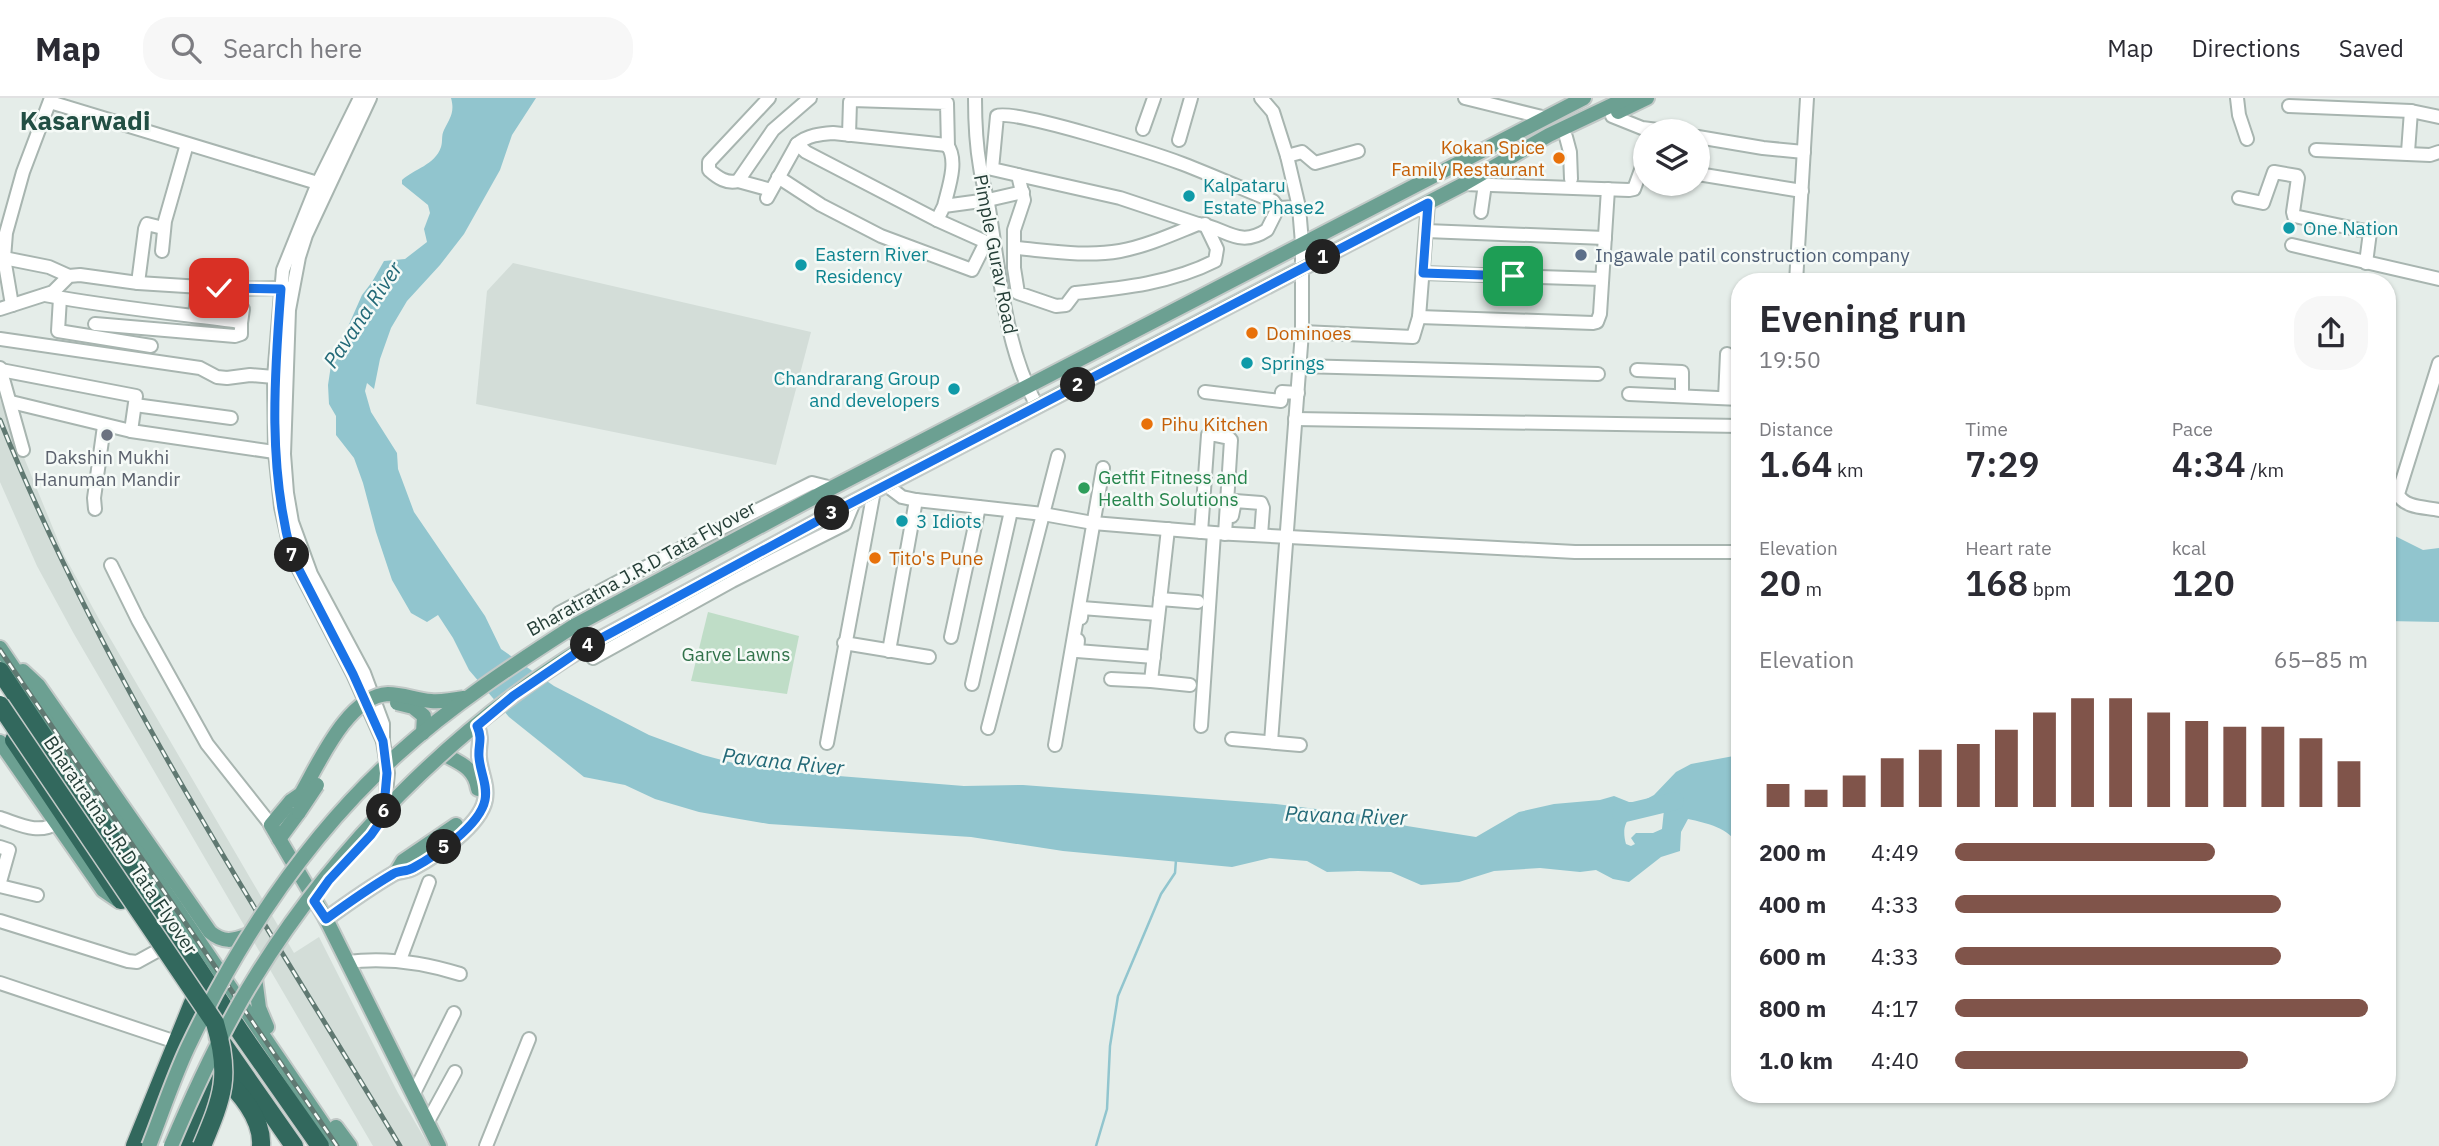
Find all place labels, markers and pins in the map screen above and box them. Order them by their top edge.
place label: Kokan Spice Family Restaurant [1391,135,1545,181]
marker: Kokan Spice Family Restaurant [1551,150,1567,166]
place label: Kalpataru Estate Phase2 [1203,173,1325,219]
marker: Kalpataru Estate Phase2 [1181,188,1197,204]
place label: One Nation [2303,216,2399,240]
marker: One Nation [2281,220,2297,236]
pin: 1 [1306,240,1340,274]
place label: Eastern River Residency [815,242,928,288]
place label: Ingawale patil construction company [1595,243,1910,267]
pin [1483,246,1543,306]
marker: Ingawale patil construction company [1573,247,1589,263]
marker: Eastern River Residency [793,257,809,273]
pin [189,258,249,318]
place label: Dominoes [1266,321,1352,345]
marker: Dominoes [1244,325,1260,341]
place label: Springs [1261,351,1325,375]
marker: Springs [1239,355,1255,371]
place label: Chandrarang Group and developers [774,366,940,412]
pin: 2 [1060,368,1096,402]
marker: Chandrarang Group and developers [946,381,962,397]
place label: Pihu Kitchen [1161,412,1268,436]
marker: Pihu Kitchen [1139,416,1155,432]
marker: Dakshin Mukhi Hanuman Mandir [99,427,115,443]
place label: Dakshin Mukhi Hanuman Mandir [34,445,180,491]
place label: Getfit Fitness and Health Solutions [1098,465,1248,511]
marker: Getfit Fitness and Health Solutions [1076,480,1092,496]
pin: 3 [814,496,850,530]
place label: 3 Idiots [916,509,982,533]
marker: 3 Idiots [894,513,910,529]
pin: 7 [274,538,310,573]
place label: Tito's Pune [889,546,983,570]
marker: Tito's Pune [867,550,883,566]
pin: 4 [570,628,606,662]
pin: 6 [366,794,402,828]
pin: 5 [426,830,462,864]

